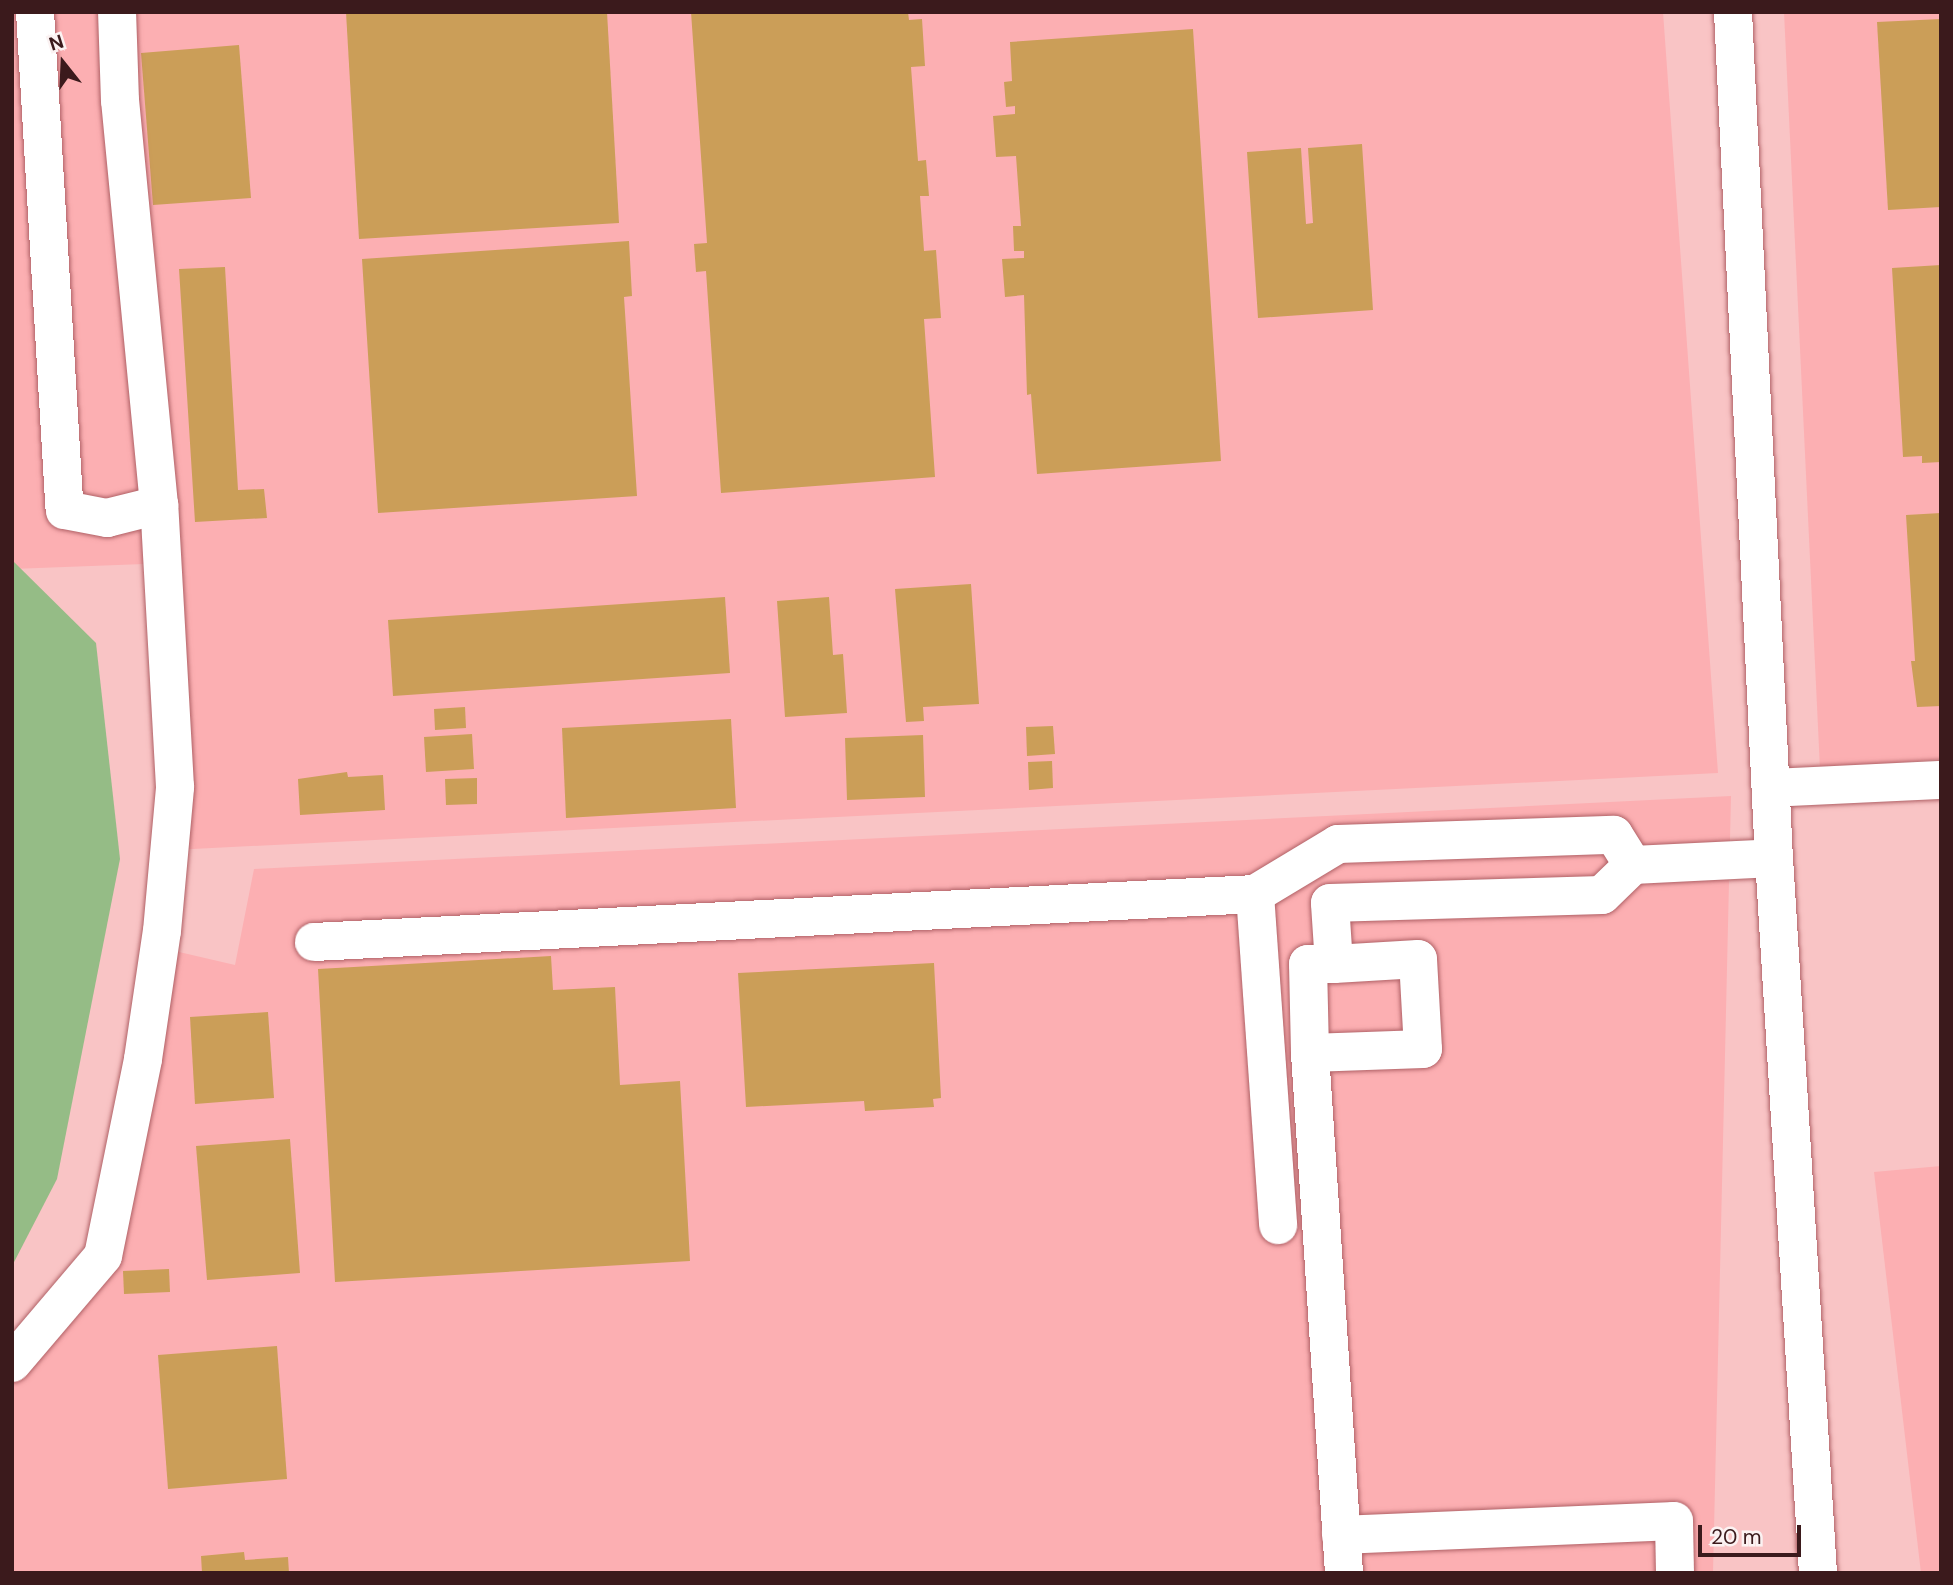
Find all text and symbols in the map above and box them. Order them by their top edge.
north arrow [28,28,98,98]
text: N [46,29,67,57]
scale bar [1701,1512,1804,1556]
text: 20 m [1711,1523,1762,1551]

